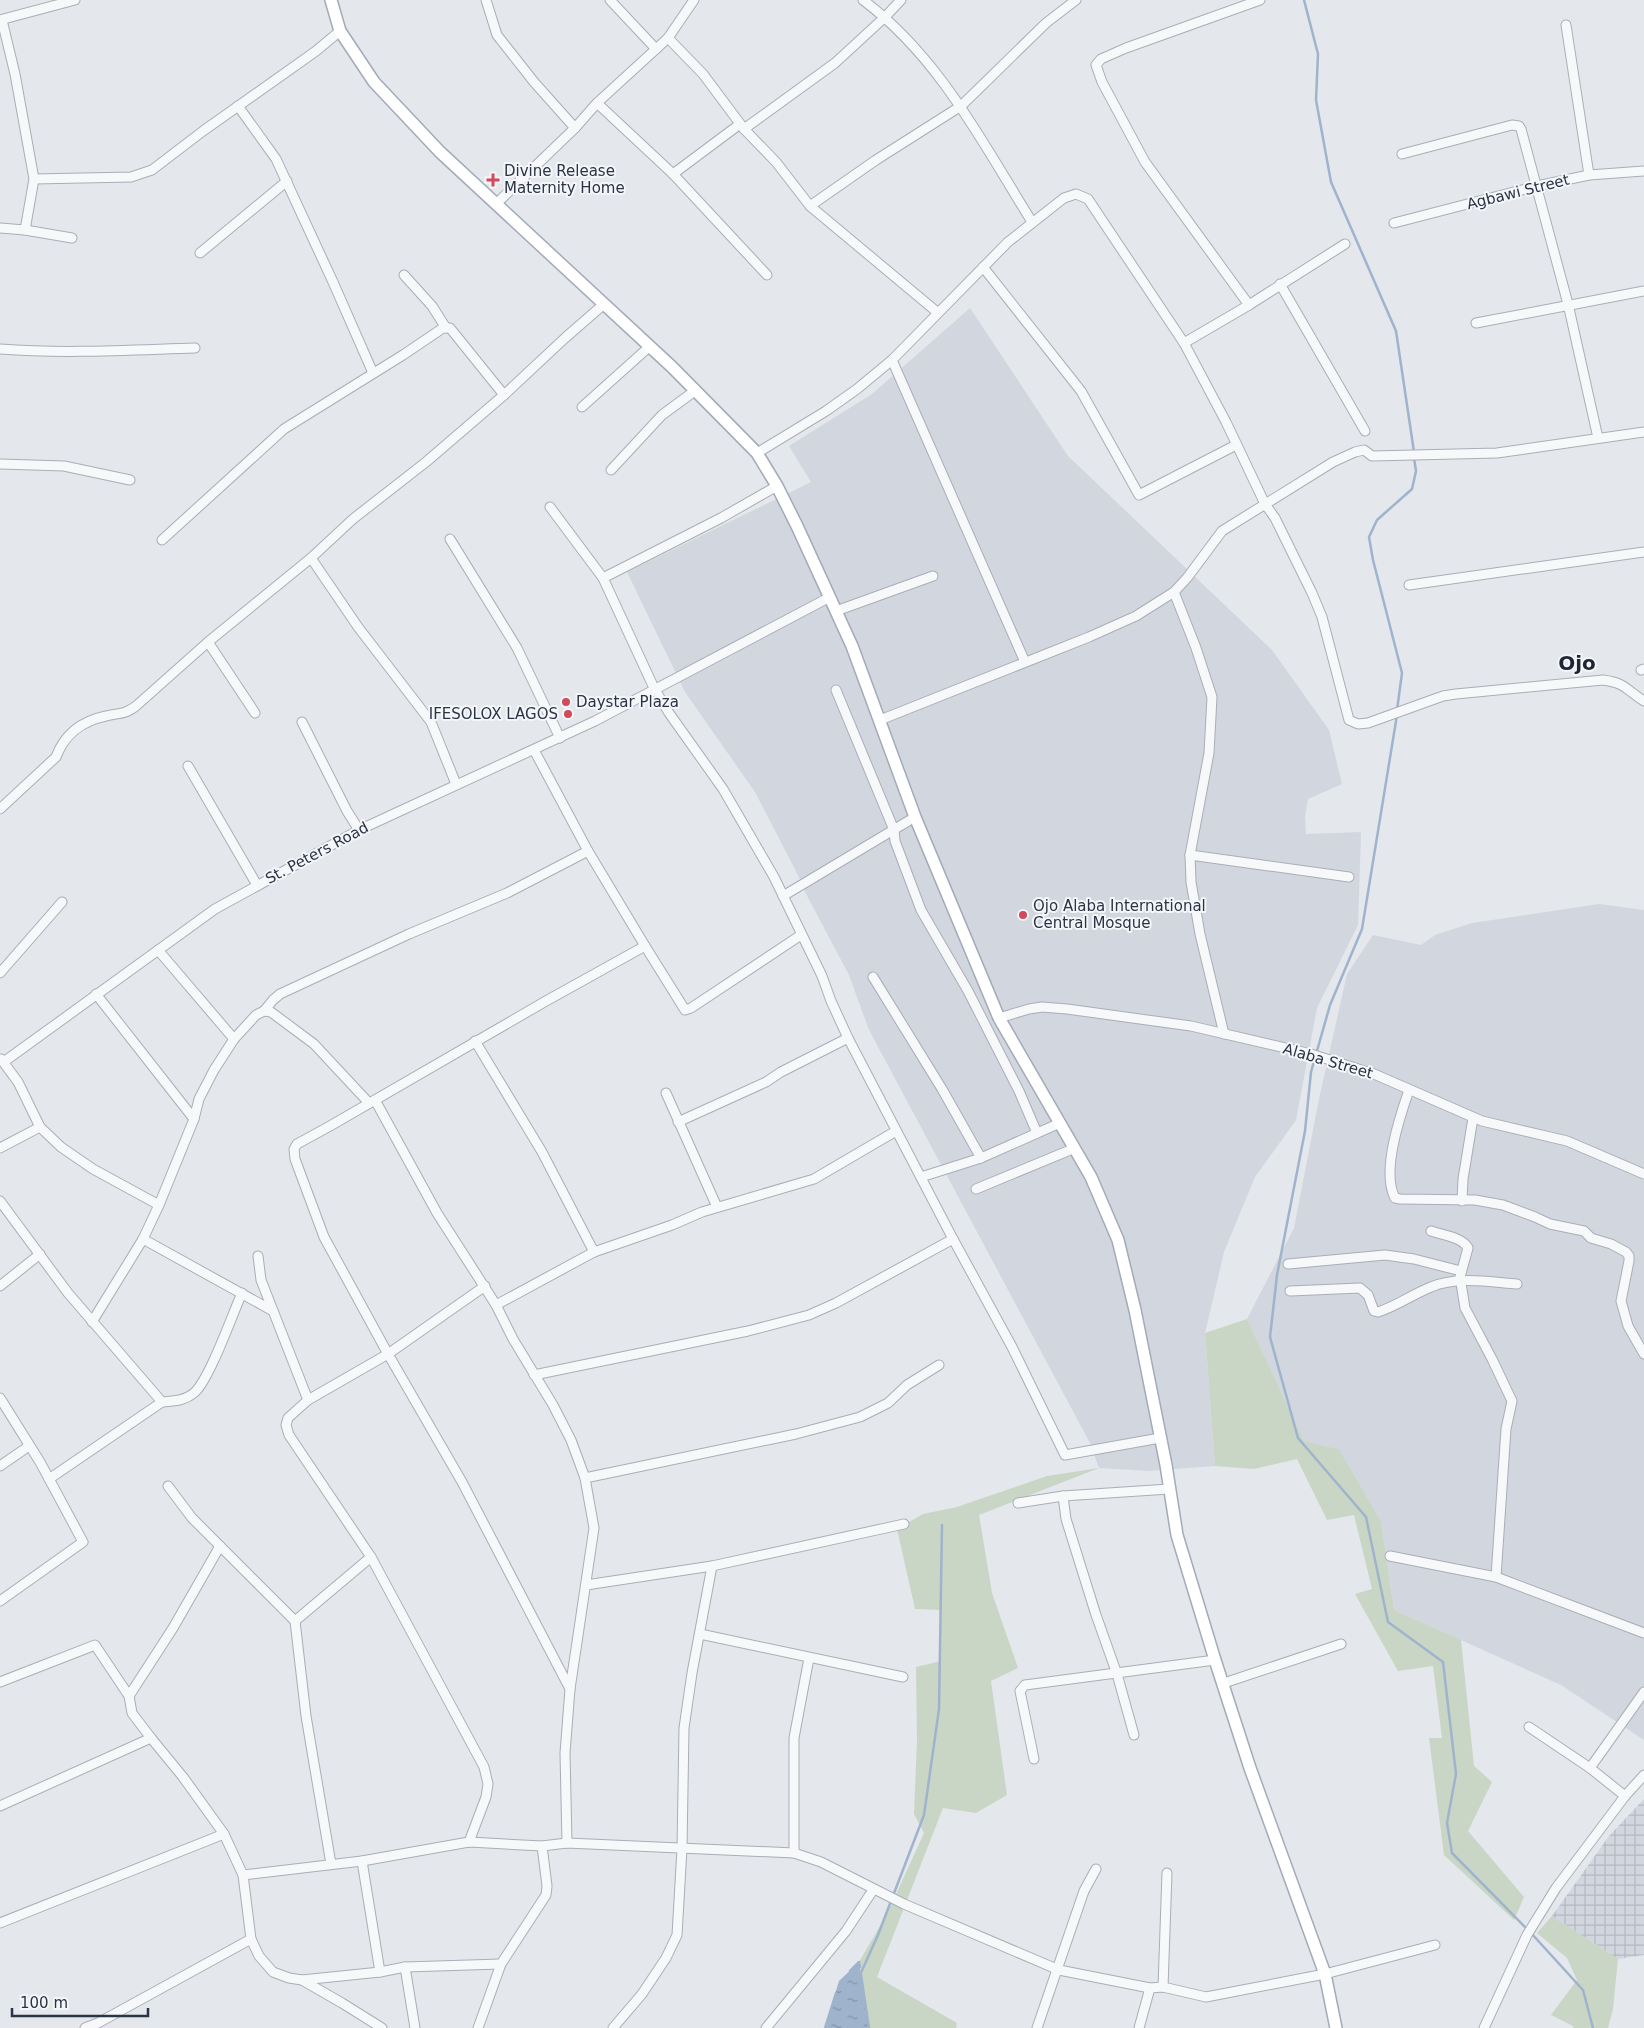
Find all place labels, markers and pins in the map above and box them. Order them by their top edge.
place label: Divine Release Maternity Home [504,162,625,197]
marker: Divine Release Maternity Home [486,173,500,187]
place label: Daystar Plaza [576,693,679,711]
marker: Daystar Plaza [560,696,572,708]
place label: IFESOLOX LAGOS [429,705,558,723]
marker: IFESOLOX LAGOS [562,708,574,720]
place label: Ojo Alaba International Central Mosque [1033,897,1206,932]
marker: Ojo Alaba International Central Mosque [1017,909,1029,921]

